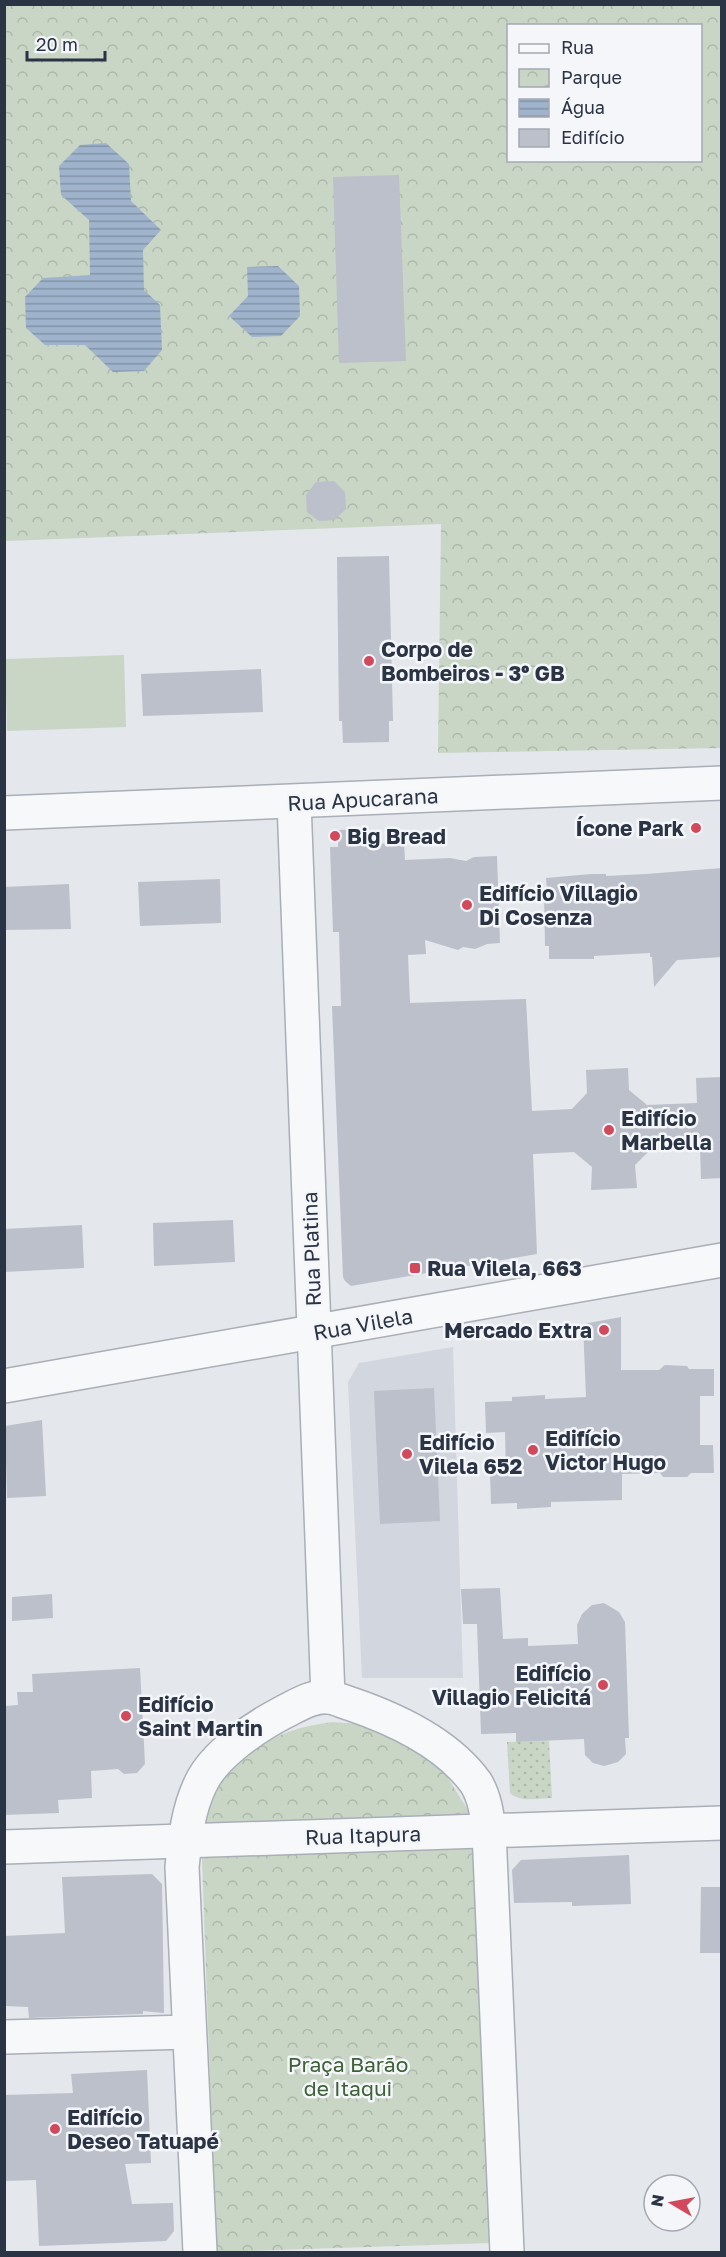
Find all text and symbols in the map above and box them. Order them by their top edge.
scale bar [27,24,105,62]
legend [507,24,702,162]
text: 20 m [36,33,78,55]
text: Rua [561,36,594,58]
text: Parque [561,66,622,88]
text: Água [561,96,605,118]
text: Edifício [561,126,625,148]
place label: Corpo de Bombeiros - 3º GB [381,636,565,686]
marker: Corpo de Bombeiros - 3º GB [362,654,376,668]
street label: Rua Apucarana [287,782,439,816]
place label: Ícone Park [576,815,684,841]
marker: Ícone Park [689,821,703,835]
place label: Big Bread [347,823,446,849]
marker: Big Bread [328,829,342,843]
place label: Edifício Villagio Di Cosenza [479,880,638,930]
marker: Edifício Villagio Di Cosenza [460,898,474,912]
place label: Edifício Marbella [621,1105,712,1155]
marker: Edifício Marbella [602,1123,616,1137]
street label: Rua Platina [296,1191,326,1307]
place label: Rua Vilela, 663 [427,1255,582,1281]
marker: Rua Vilela, 663 [408,1261,422,1275]
street label: Rua Vilela [311,1302,415,1346]
place label: Mercado Extra [444,1317,592,1343]
marker: Mercado Extra [597,1323,611,1337]
place label: Edifício Victor Hugo [545,1425,666,1475]
place label: Edifício Vilela 652 [419,1429,523,1479]
marker: Edifício Victor Hugo [526,1443,540,1457]
marker: Edifício Vilela 652 [400,1447,414,1461]
place label: Edifício Villagio Felicitá [432,1660,591,1710]
marker: Edifício Villagio Felicitá [596,1678,610,1692]
place label: Edifício Saint Martin [138,1691,263,1741]
marker: Edifício Saint Martin [119,1709,133,1723]
street label: Rua Itapura [305,1820,421,1850]
park label: Praça Barão de Itaqui [288,2051,408,2101]
place label: Edifício Deseo Tatuapé [67,2104,219,2154]
marker: Edifício Deseo Tatuapé [48,2122,62,2136]
north arrow [642,2173,702,2233]
text: N [646,2193,668,2208]

